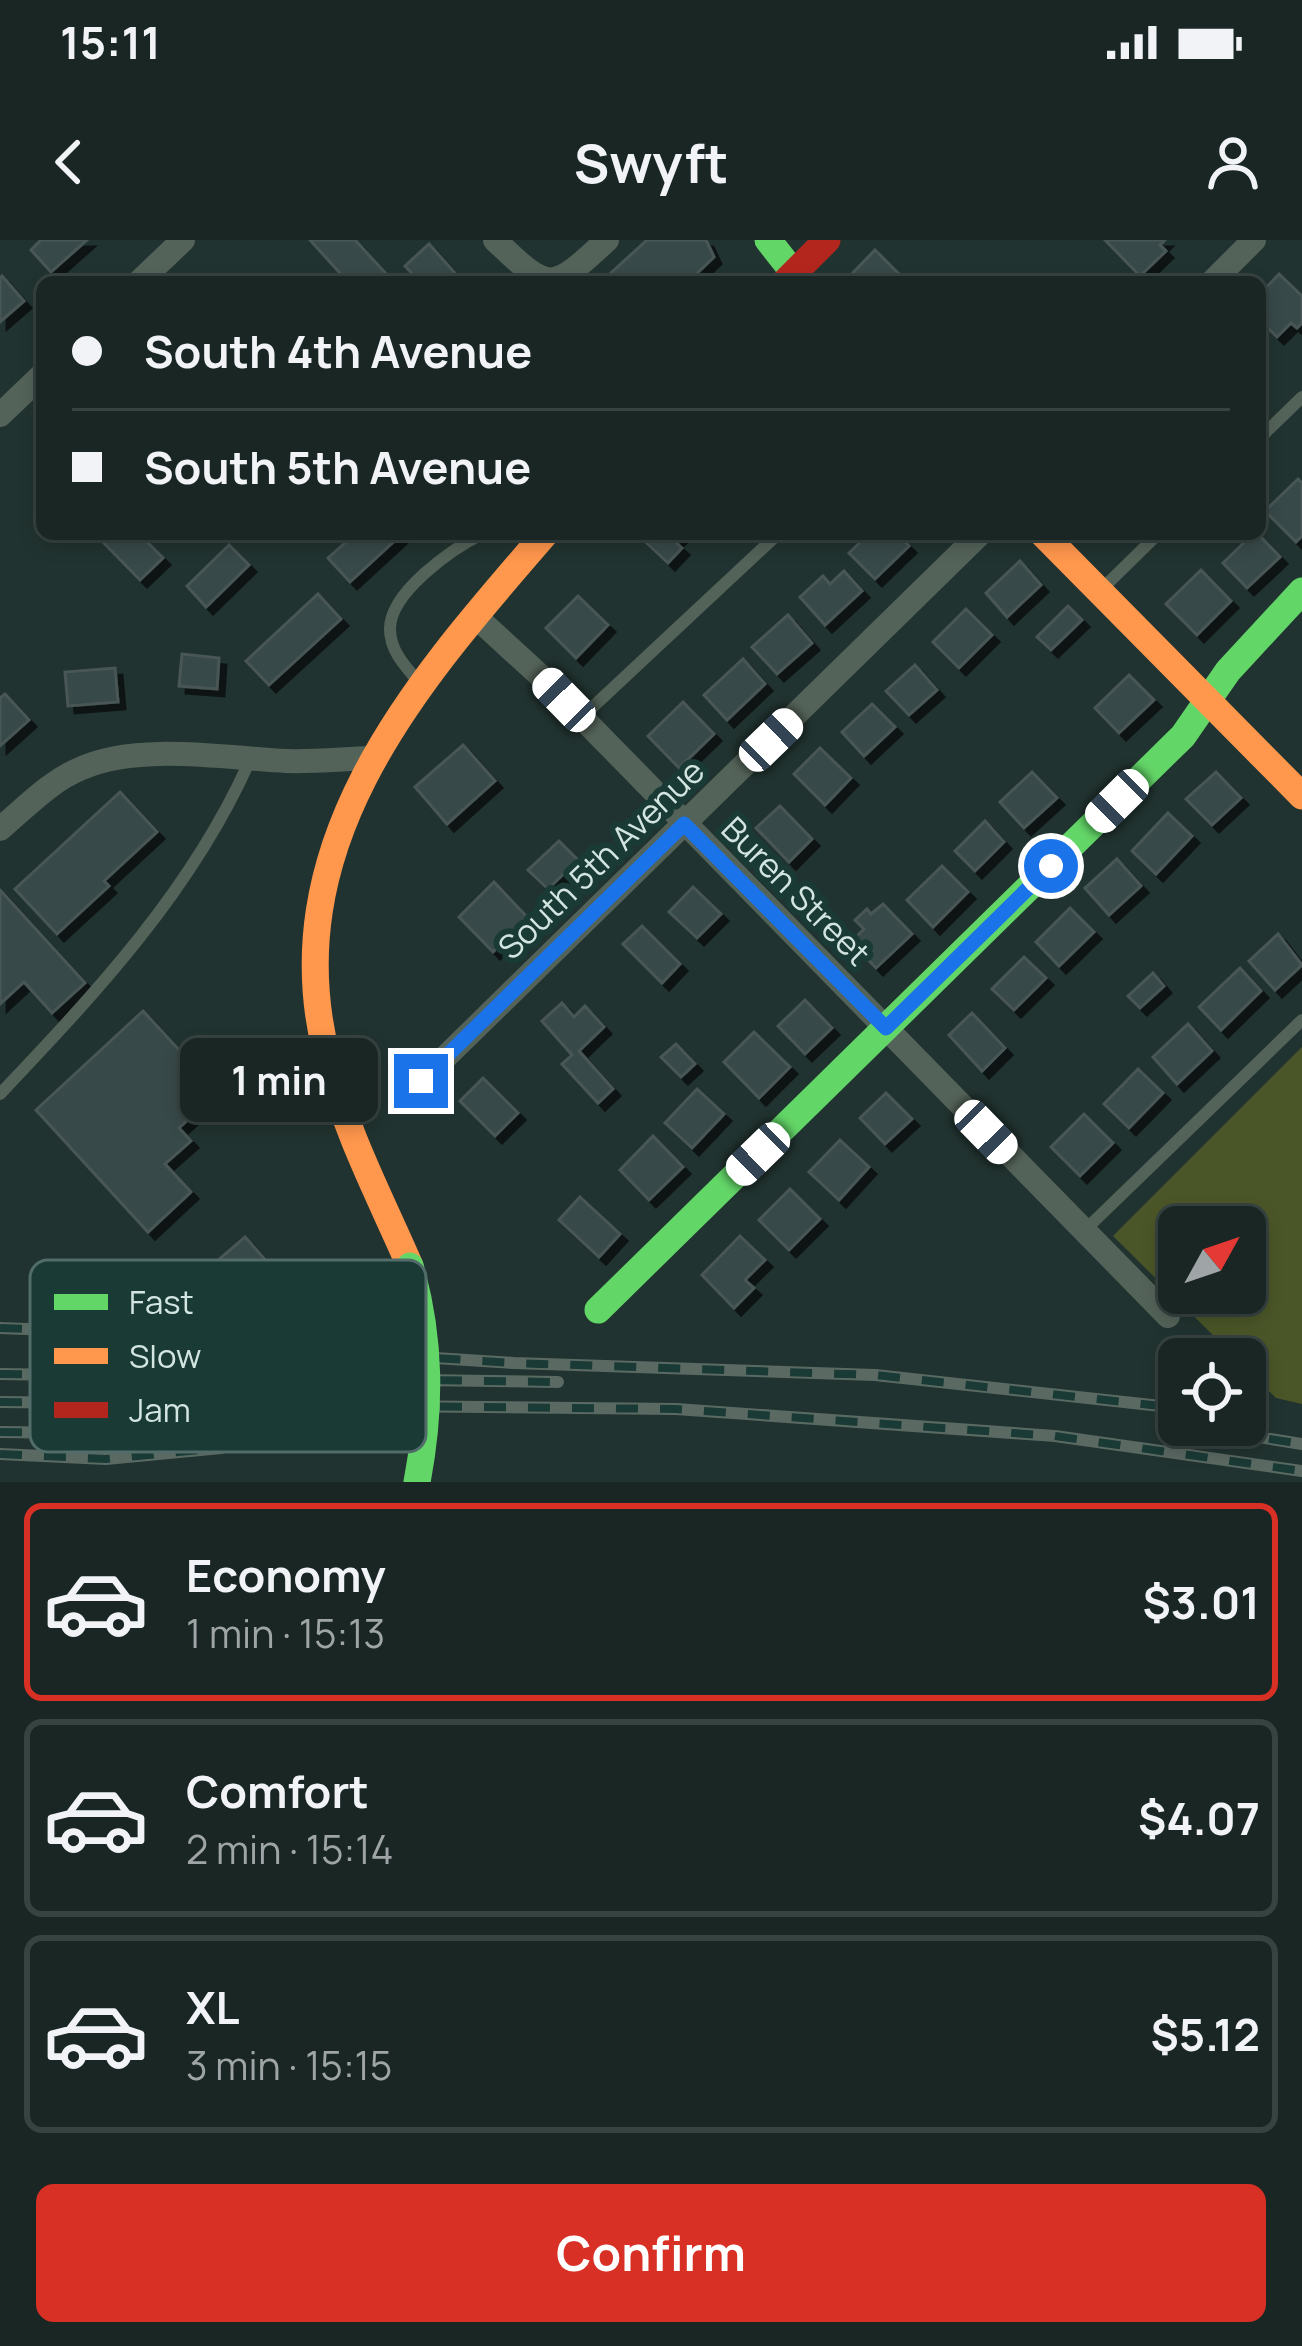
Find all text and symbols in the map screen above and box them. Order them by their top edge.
text: 15:11 [60,11,161,73]
text: Swyft [574,125,728,199]
icon: back [36,129,102,195]
icon: person [1200,129,1266,195]
text: South 4th Avenue [144,320,532,382]
text: South 5th Avenue [144,436,531,498]
car [526,662,602,738]
car [733,702,809,778]
street label: South 5th Avenue [488,749,714,969]
car [1079,763,1155,839]
street label: Buren Street [712,806,881,975]
route start [1024,839,1078,893]
callout: 1 min [181,1039,379,1123]
text: 1 min [231,1053,327,1107]
route end [394,1054,448,1108]
car [948,1094,1024,1170]
car [720,1116,796,1192]
north arrow [1158,1206,1266,1314]
map controls [1158,1206,1266,1446]
legend [30,1260,426,1452]
text: Fast [129,1279,194,1324]
text: Slow [129,1333,201,1378]
button: locate [1158,1338,1266,1446]
text: Jam [129,1387,191,1432]
text: Economy [186,1544,386,1606]
icon: car [42,1548,150,1656]
text: $3.01 [1143,1571,1260,1633]
text: 1 min · 15:13 [186,1606,385,1660]
text: Comfort [186,1760,369,1822]
icon: car [42,1764,150,1872]
text: $4.07 [1138,1787,1260,1849]
text: 2 min · 15:14 [186,1822,393,1876]
text: XL [186,1976,240,2038]
icon: car [42,1980,150,2088]
text: $5.12 [1151,2003,1260,2065]
text: 3 min · 15:15 [186,2038,392,2092]
button: Confirm [36,2184,1266,2322]

